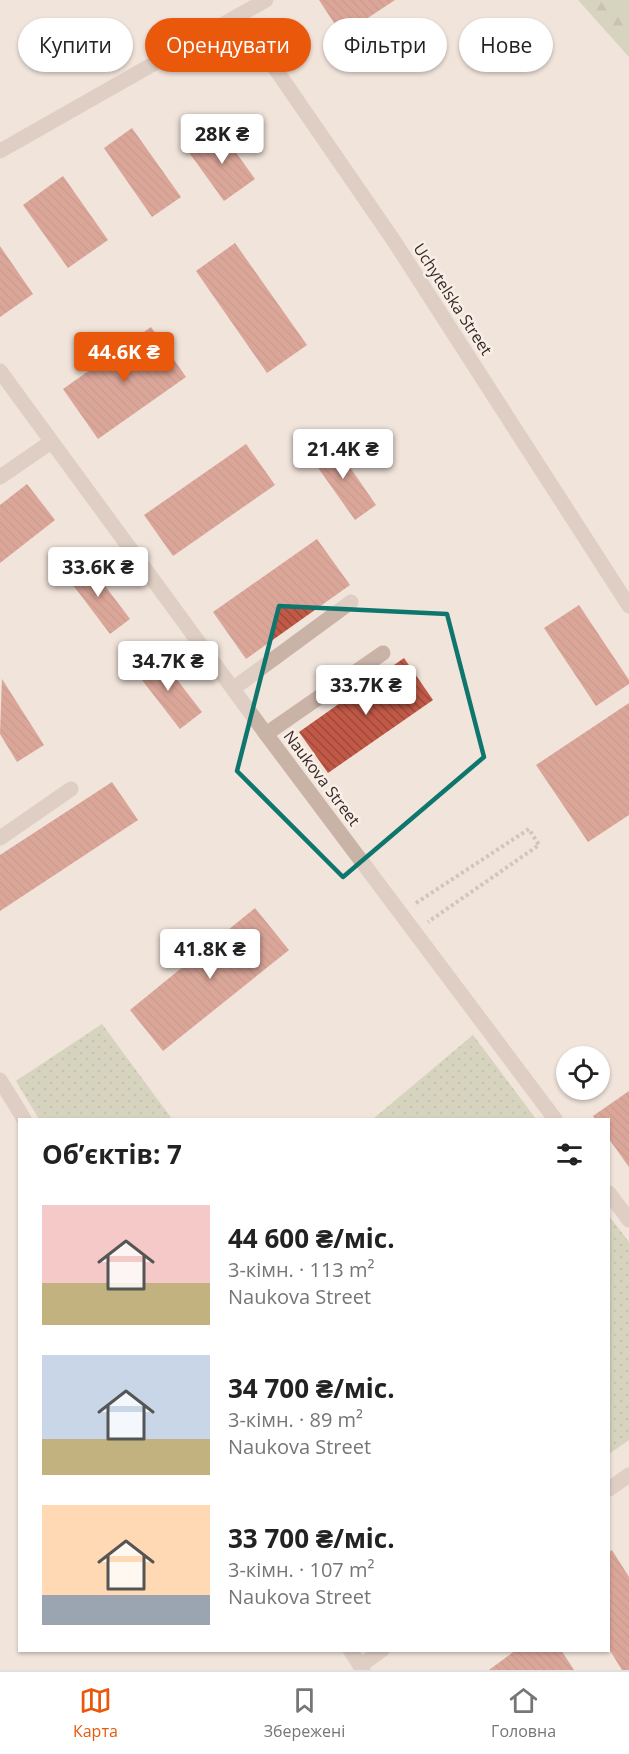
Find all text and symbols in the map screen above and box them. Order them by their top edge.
chip: Купити [18,18,133,72]
chip: Орендувати [145,18,311,72]
chip: Фільтри [323,18,447,72]
chip: Нове [459,18,553,72]
pin: 28K ₴ [180,114,264,165]
text: 28K ₴ [195,120,249,147]
street label: Uchytelska Street [408,239,498,360]
pin: 44.6K ₴ [69,332,179,383]
text: 44.6K ₴ [88,338,160,365]
pin: 21.4K ₴ [288,429,398,480]
text: 21.4K ₴ [307,435,379,462]
pin: 33.6K ₴ [43,547,153,598]
text: 33.6K ₴ [62,553,134,580]
pin: 34.7K ₴ [113,641,223,692]
text: 34.7K ₴ [132,647,204,674]
pin: 33.7K ₴ [311,665,421,716]
text: 33.7K ₴ [330,671,402,698]
street label: Naukova Street [279,726,365,831]
pin: 41.8K ₴ [155,929,265,980]
text: 41.8K ₴ [174,935,246,962]
map controls [556,1046,610,1100]
button: locate [556,1046,610,1100]
text: Об’єктів: 7 [42,1136,182,1172]
icon: filters [553,1138,586,1171]
text: 44 600 ₴/міс. [228,1220,395,1256]
icon: home [90,1229,162,1301]
text: 3-кімн. · 113 m² [228,1256,374,1283]
text: Naukova Street [228,1283,371,1310]
text: 34 700 ₴/міс. [228,1370,395,1406]
icon: home [90,1379,162,1451]
text: 3-кімн. · 89 m² [228,1406,363,1433]
text: Naukova Street [228,1433,371,1460]
text: 33 700 ₴/міс. [228,1520,395,1556]
icon: home [90,1529,162,1601]
text: 3-кімн. · 107 m² [228,1556,374,1583]
text: Naukova Street [228,1583,371,1610]
tab: Карта [73,1684,118,1742]
tab: Збережені [264,1684,345,1742]
tab: Головна [491,1684,556,1742]

